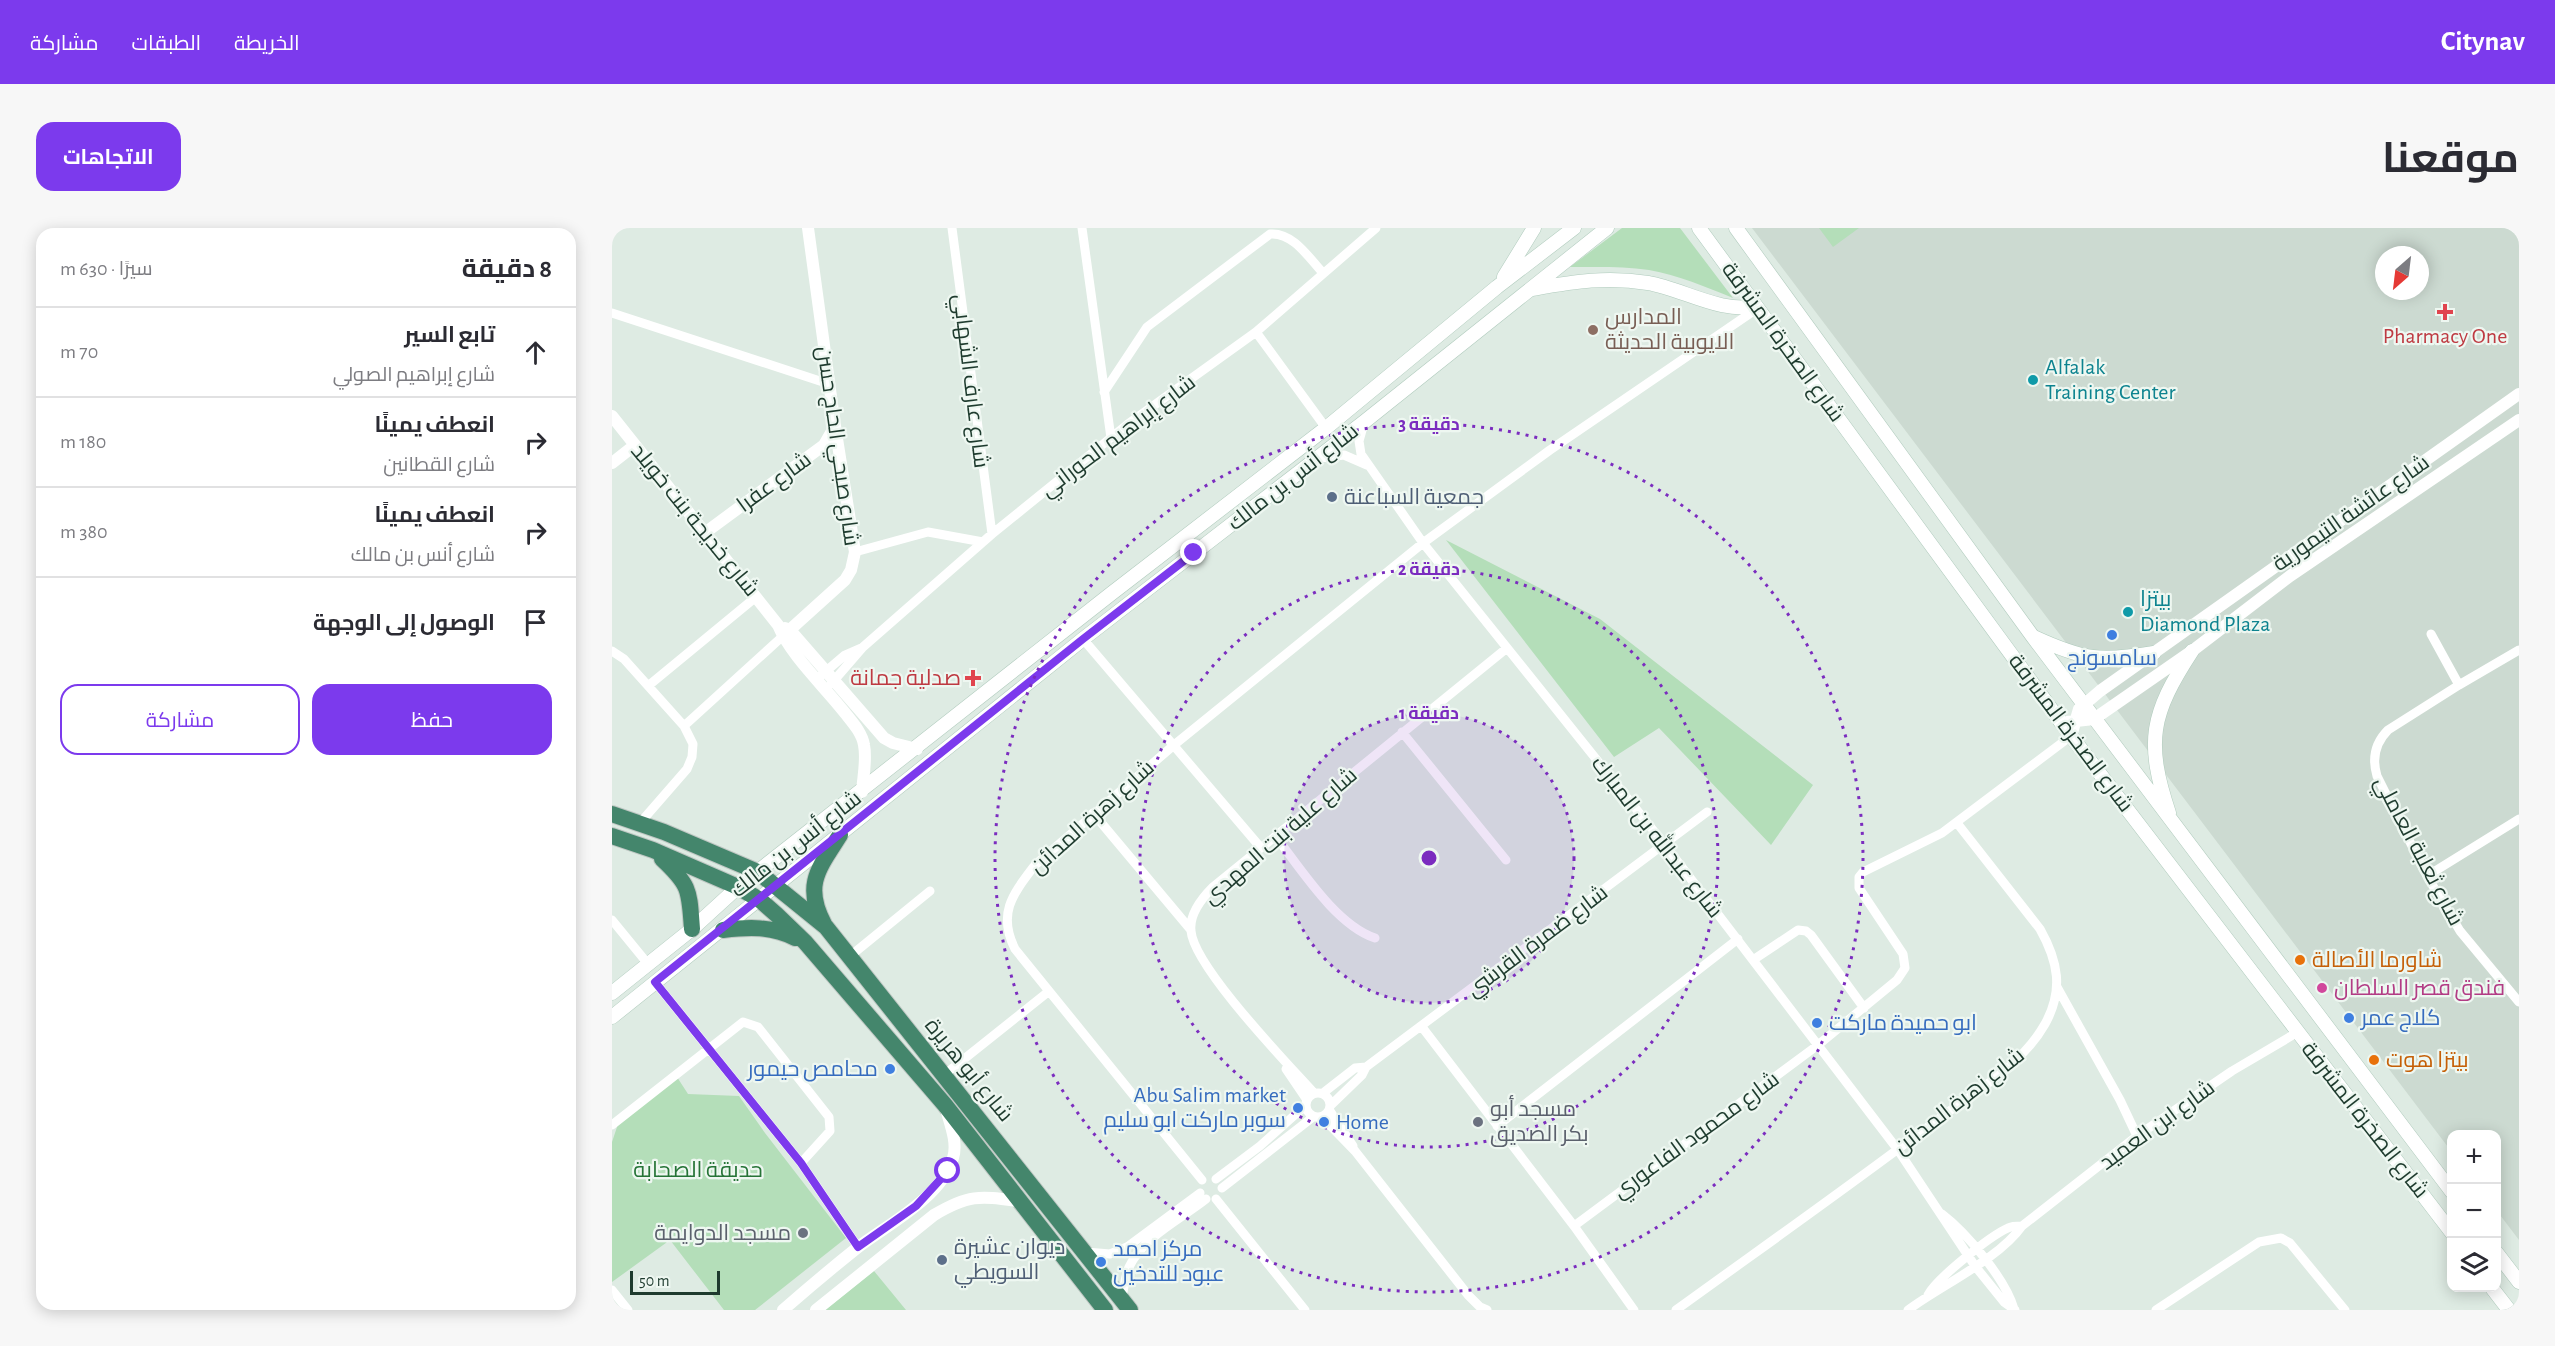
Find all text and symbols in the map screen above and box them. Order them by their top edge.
text: Citynav [2441,28,2525,56]
text: مشاركة [30,33,99,54]
text: الطبقات [132,33,201,54]
text: الخريطة [234,33,300,54]
button: الاتجاهات [36,122,181,191]
text: موقعنا [2382,138,2519,180]
north arrow [2375,246,2429,300]
text: 8 دقيقة [462,256,552,282]
street label: شارع الصخرة المشرفة [1715,258,1848,428]
text: سيرًا · 630 m [60,259,153,279]
street label: شارع عارف الشهابي [944,293,993,470]
marker: Pharmacy One [2436,303,2454,321]
place label: المدارس الايوبية الحديثة [1605,306,1734,354]
marker: المدارس الايوبية الحديثة [1586,323,1600,337]
text: تابع السير [404,324,495,346]
place label: Pharmacy One [2383,325,2507,347]
icon: ahead [519,336,552,369]
text: 70 m [60,342,98,362]
street label: شارع صبحي الحاج حسن [808,345,863,548]
place label: Alfalak Training Center [2045,356,2176,403]
text: شارع إبراهيم الصولي [333,365,495,385]
street label: شارع إبراهيم الحوراني [1036,371,1203,505]
marker: Alfalak Training Center [2026,373,2040,387]
text: انعطف يمينًا [374,414,495,436]
text: 3 دقيقة [1398,416,1460,434]
street label: شارع أنس بن مالك [1222,417,1364,537]
icon: right [519,426,552,459]
text: 180 m [60,432,106,452]
street label: شارع خديجة بنت خويلد [625,440,763,602]
street label: شارع عفرا [733,448,817,519]
street label: شارع عائشة التيمورية [2269,451,2435,578]
text: شارع القطانين [383,455,495,475]
place label: جمعية السباعنة [1344,486,1484,508]
marker: جمعية السباعنة [1325,490,1339,504]
text: انعطف يمينًا [374,504,495,526]
icon: right [519,516,552,549]
text: 380 m [60,522,108,542]
route end [1180,539,1206,565]
text: شارع أنس بن مالك [351,545,495,565]
text: 2 دقيقة [1398,561,1460,579]
place label: بيتزا Diamond Plaza [2140,588,2270,635]
marker: بيتزا Diamond Plaza [2121,605,2135,619]
icon: arrive [519,606,552,639]
text: الوصول إلى الوجهة [313,612,495,634]
marker: سامسونج [2105,628,2119,642]
place label: سامسونج [2067,647,2157,672]
street label: شارع الصخرة المشرفة [2002,650,2137,818]
place label: صدلية جمانة [850,667,961,689]
marker: صدلية جمانة [966,671,980,685]
button: مشاركة [60,684,300,755]
button: حفظ [312,684,552,755]
text: 1 دقيقة [1399,705,1459,723]
street label: شارع عبدالله بن المبارك [1585,750,1730,924]
street label: شارع زهرة المدائن [1026,756,1160,880]
street label: شارع علية بنت المهدي [1199,764,1364,912]
street label: شارع ثعلبة العاملي [2366,773,2468,932]
street label: شارع أنس بن مالك [725,784,867,904]
centre of rings [1419,848,1439,868]
street label: شارع ضمرة القرشي [1462,881,1615,1005]
place label: شاورما الأصالة [2312,949,2442,972]
marker: شاورما الأصالة [2293,953,2307,967]
place label: فندق قصر السلطان [2334,977,2505,1001]
marker: فندق قصر السلطان [2315,981,2329,995]
place label: كلاج عمر [2359,1007,2440,1032]
marker: كلاج عمر [2342,1011,2356,1025]
street label: شارع أبو هريرة [919,1012,1019,1128]
place label: ابو حميدة ماركت [1829,1012,1977,1035]
marker: ابو حميدة ماركت [1810,1016,1824,1030]
street label: شارع الصخرة المشرفة [2295,1038,2433,1204]
street label: شارع زهرة المدائن [1890,1044,2030,1161]
place label: بيتزا هوت [2386,1049,2469,1072]
marker: بيتزا هوت [2367,1053,2381,1067]
place label: محامص حيمور [745,1058,878,1082]
marker: محامص حيمور [883,1062,897,1076]
street label: شارع محمود الفاعوري [1609,1068,1786,1206]
street label: شارع ابن العميد [2095,1076,2220,1176]
place label: Abu Salim market سوبر ماركت ابو سليم [1103,1084,1286,1135]
place label: مسجد أبو بكر الصديق [1490,1095,1589,1147]
marker: Abu Salim market سوبر ماركت ابو سليم [1291,1101,1305,1115]
place label: Home [1336,1111,1389,1133]
marker: Home [1317,1115,1331,1129]
marker: مسجد أبو بكر الصديق [1471,1115,1485,1129]
map controls [2447,1130,2501,1292]
button: + [2447,1130,2501,1184]
route start [934,1157,960,1183]
park label: حديقة الصحابة [633,1159,763,1181]
button: − [2447,1184,2501,1238]
place label: مسجد الدوايمة [654,1222,791,1245]
marker: مسجد الدوايمة [796,1226,810,1240]
place label: ديوان عشيرة السويطي [954,1236,1065,1288]
place label: مركز احمد عبود للتدخين [1113,1238,1225,1287]
button: layers [2447,1238,2501,1292]
marker: ديوان عشيرة السويطي [935,1253,949,1267]
marker: مركز احمد عبود للتدخين [1094,1255,1108,1269]
scale bar [630,1268,720,1296]
text: 50 m [639,1273,670,1289]

